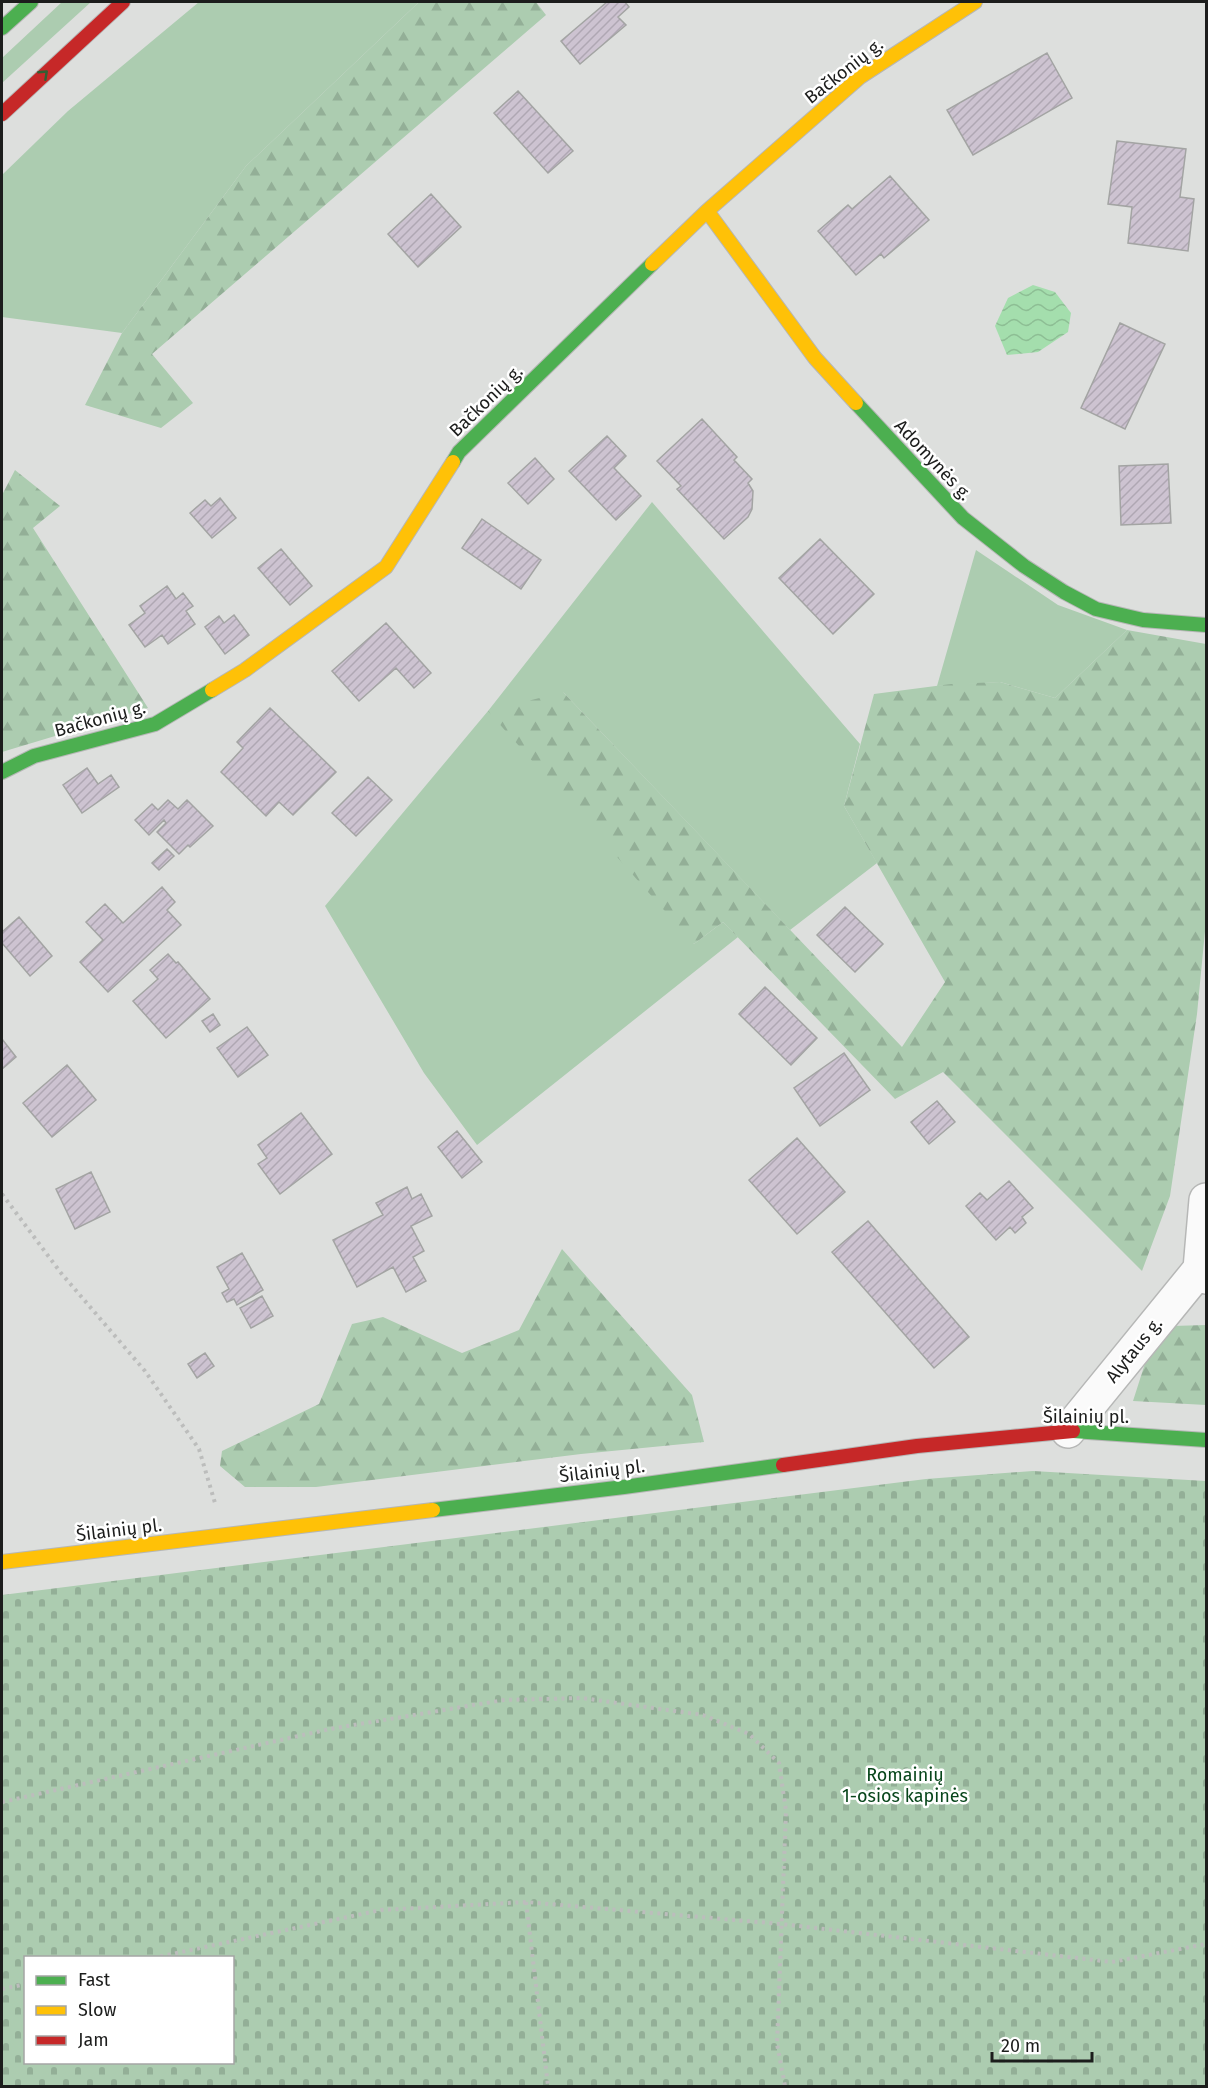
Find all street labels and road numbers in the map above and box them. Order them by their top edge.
street label: Bačkonių g. [800,34,888,108]
street label: Bačkonių g. [445,361,527,441]
street label: Adomynės g. [890,415,976,505]
street label: Bačkonių g. [52,696,148,742]
street label: Alytaus g. [1101,1313,1167,1387]
street label: Šilainių pl. [1043,1406,1129,1428]
street label: Šilainių pl. [558,1455,646,1487]
street label: Šilainių pl. [75,1514,163,1546]

